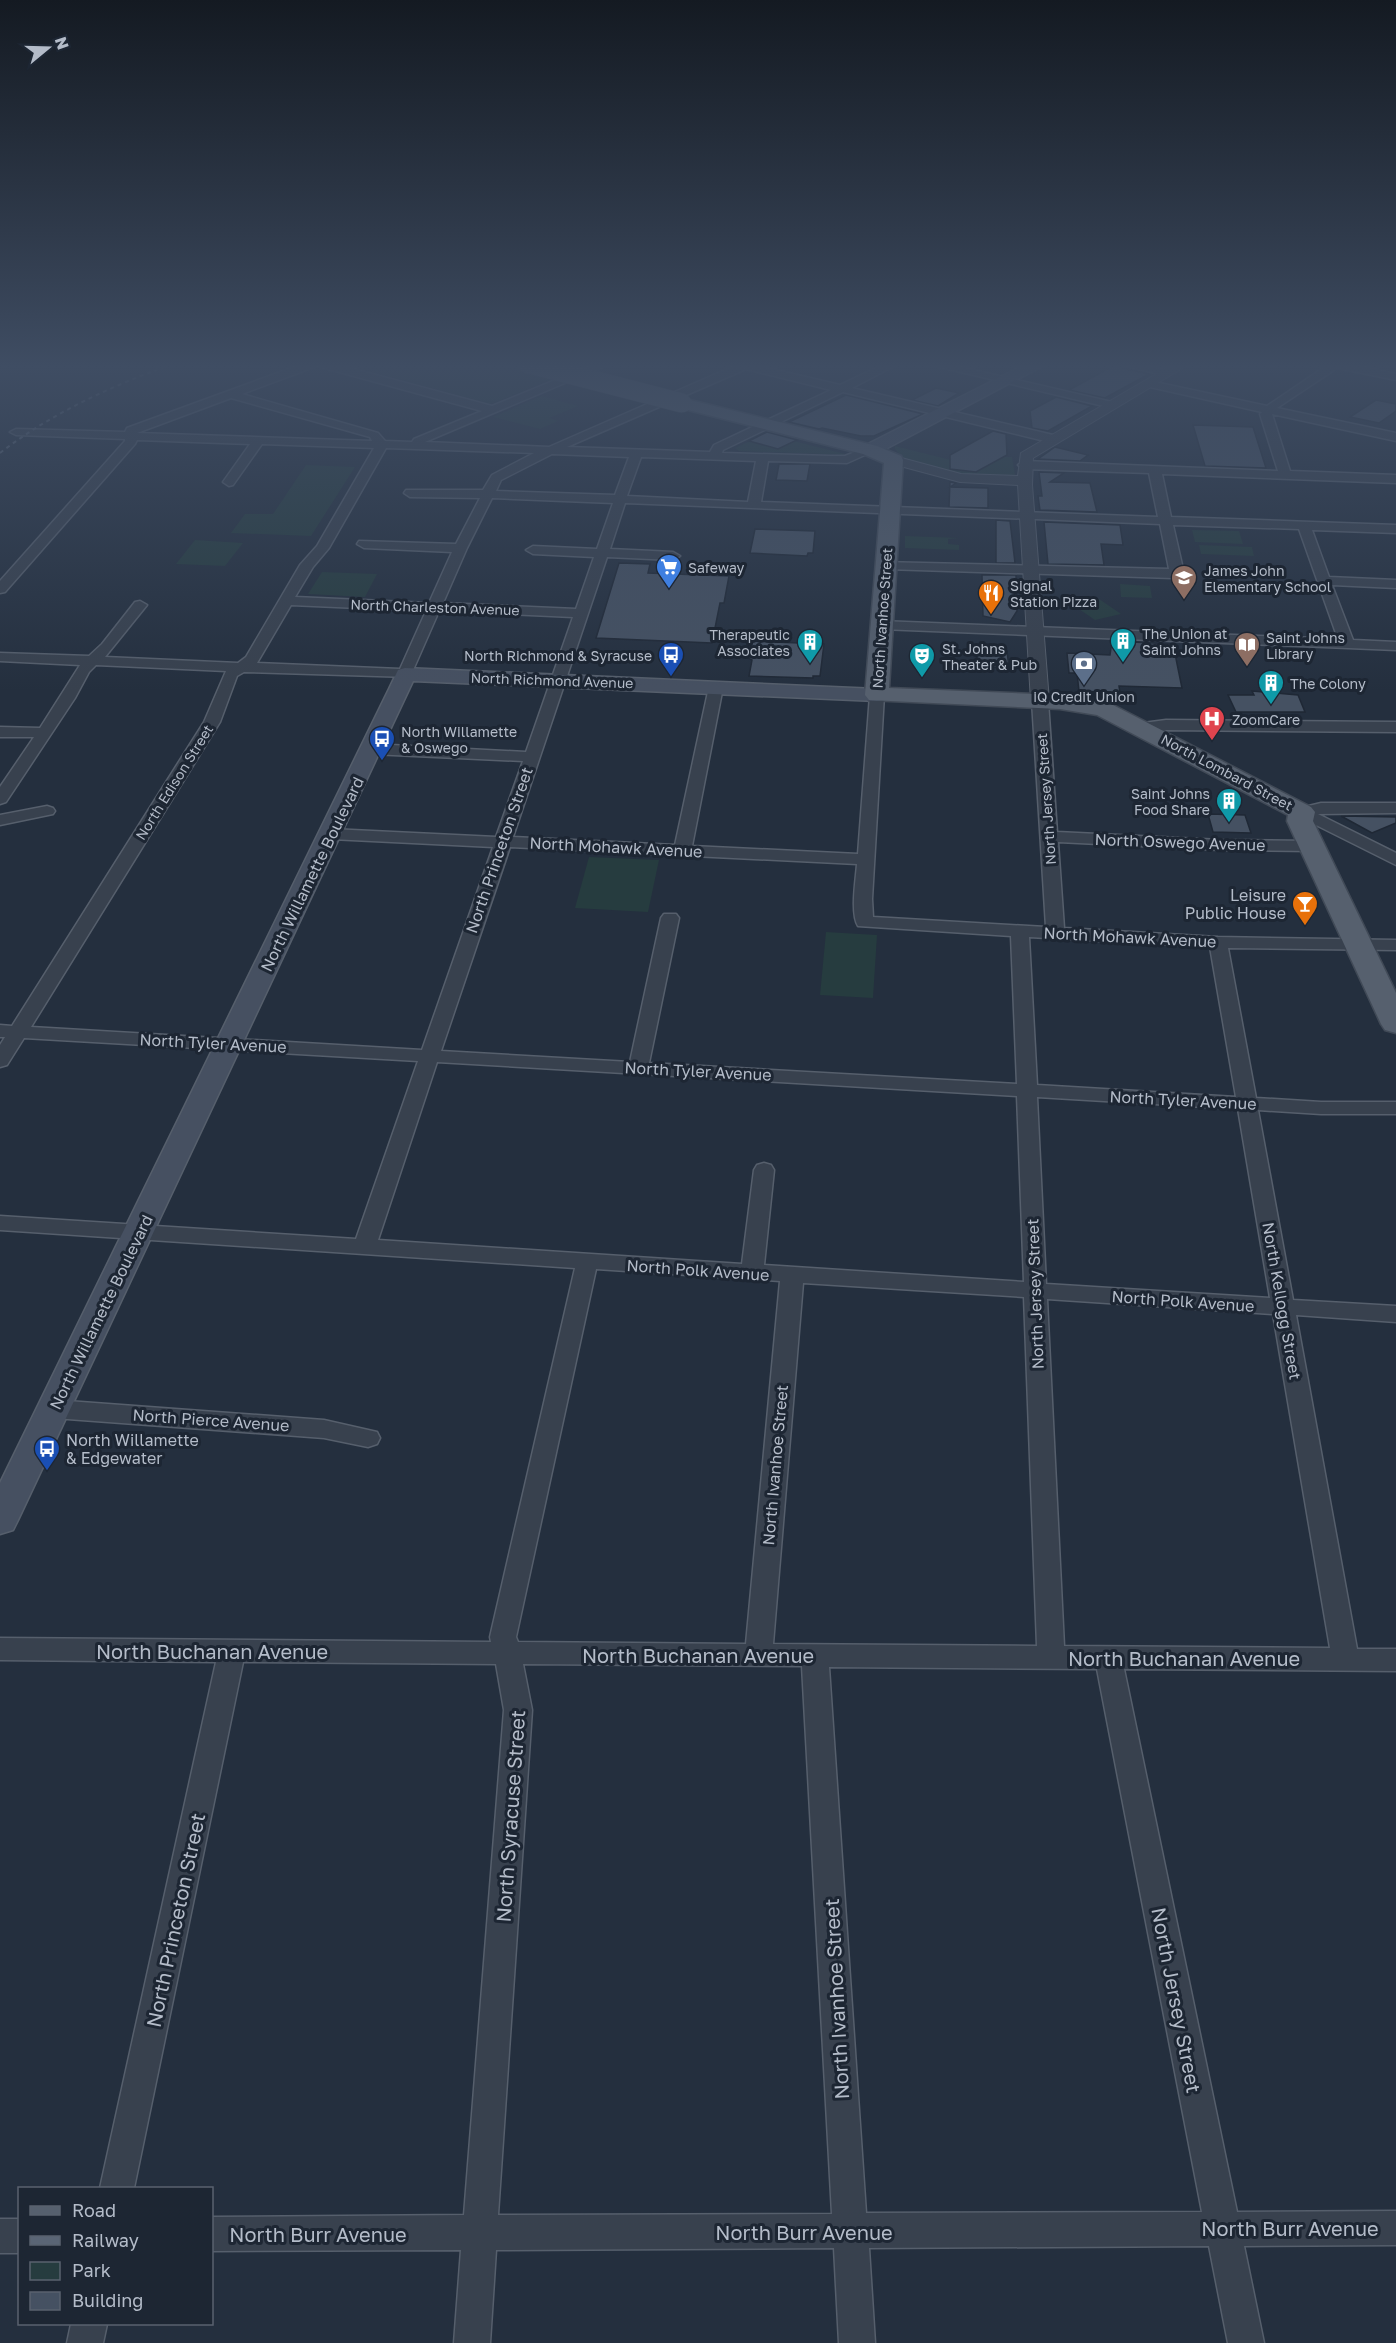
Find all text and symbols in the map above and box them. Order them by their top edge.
north arrow [18,18,78,78]
text: N [51,34,74,52]
street label: North Ivanhoe Street [869,547,895,689]
supermarket icon: Safeway [654,552,684,590]
place label: Safeway [688,559,745,576]
place label: James John Elementary School [1204,562,1331,595]
school or university icon: James John Elementary School [1169,563,1199,601]
place label: Signal Station Pizza [1010,577,1097,610]
restaurant icon: Signal Station Pizza [976,578,1006,616]
street label: North Charleston Avenue [350,596,520,618]
place label: The Union at Saint Johns [1142,625,1227,658]
place label: Therapeutic Associates [709,626,790,659]
building icon: The Union at Saint Johns [1108,626,1138,664]
building icon: Therapeutic Associates [795,627,825,665]
place label: Saint Johns Library [1266,629,1345,662]
library icon: Saint Johns Library [1232,630,1262,668]
bus stop icon: North Richmond & Syracuse [656,640,686,678]
place label: St. Johns Theater & Pub [942,640,1037,673]
theatre icon: St. Johns Theater & Pub [907,641,937,679]
place label: North Richmond & Syracuse [464,647,652,664]
bank icon: iQ Credit Union [1069,649,1099,687]
building icon: The Colony [1256,668,1286,706]
street label: North Richmond Avenue [470,669,634,691]
place label: The Colony [1290,675,1366,692]
place label: iQ Credit Union [1033,688,1135,705]
hospital icon: ZoomCare [1197,704,1227,742]
place label: ZoomCare [1232,711,1300,728]
street label: North Edison Street [132,721,216,843]
place label: North Willamette & Oswego [401,723,517,756]
bus stop icon: North Willamette & Oswego [367,724,397,762]
street label: North Lombard Street [1158,730,1296,814]
street label: North Jersey Street [1033,733,1059,865]
street label: North Princeton Street [461,764,537,936]
street label: North Willamette Boulevard [256,773,368,975]
place label: Saint Johns Food Share [1131,785,1210,818]
building icon: Saint Johns Food Share [1214,786,1244,824]
street label: North Oswego Avenue [1094,829,1266,855]
street label: North Mohawk Avenue [529,832,703,862]
place label: Leisure Public House [1185,885,1286,923]
bar icon: Leisure Public House [1290,889,1320,927]
street label: North Mohawk Avenue [1043,922,1217,952]
street label: North Tyler Avenue [139,1029,287,1057]
street label: North Tyler Avenue [624,1057,772,1085]
street label: North Tyler Avenue [1109,1086,1257,1114]
street label: North Willamette Boulevard [45,1211,157,1413]
street label: North Jersey Street [1022,1218,1048,1370]
street label: North Kellogg Street [1258,1221,1306,1381]
street label: North Polk Avenue [626,1255,770,1285]
street label: North Polk Avenue [1111,1286,1255,1316]
street label: North Ivanhoe Street [758,1384,792,1546]
street label: North Pierce Avenue [132,1405,290,1435]
place label: North Willamette & Edgewater [66,1430,199,1468]
bus stop icon: North Willamette & Edgewater [32,1434,62,1472]
street label: North Buchanan Avenue [96,1639,328,1663]
street label: North Buchanan Avenue [582,1643,814,1667]
street label: North Buchanan Avenue [1068,1646,1300,1670]
street label: North Syracuse Street [491,1709,529,1923]
street label: North Princeton Street [141,1811,209,2029]
street label: North Ivanhoe Street [819,1898,853,2100]
street label: North Jersey Street [1147,1905,1207,2095]
legend [18,2187,213,2325]
text: Road [72,2199,116,2221]
street label: North Burr Avenue [1201,2216,1379,2240]
street label: North Burr Avenue [715,2220,893,2244]
street label: North Burr Avenue [229,2222,407,2246]
text: Railway [72,2229,139,2251]
text: Park [72,2259,111,2281]
text: Building [72,2289,143,2311]

